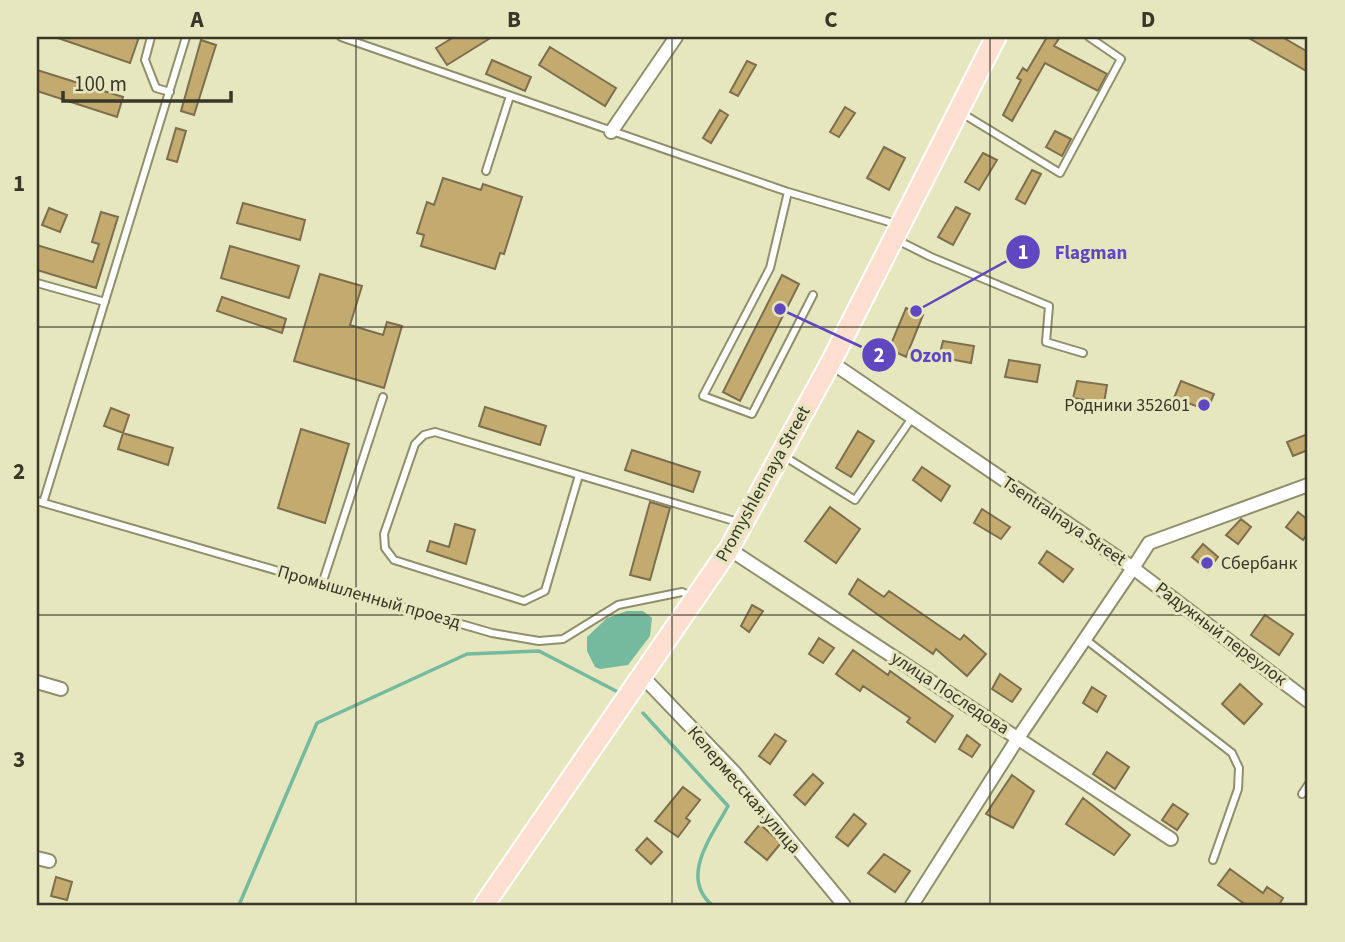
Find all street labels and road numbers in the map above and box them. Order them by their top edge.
street label: Promyshlennaya Street [710,402,816,566]
street label: Tsentralnaya Street [997,470,1131,572]
street label: Промышленный проезд [275,559,464,635]
street label: Радужный переулок [1150,576,1292,692]
street label: улица Последова [886,645,1014,741]
street label: Келермесская улица [681,721,807,859]

